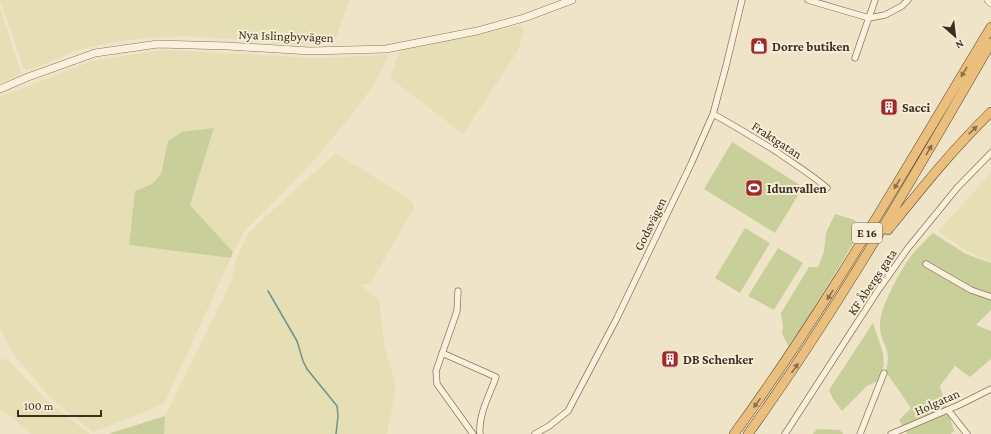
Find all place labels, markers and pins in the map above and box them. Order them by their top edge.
shop icon: Dorre butiken [749,36,769,56]
place label: Dorre butiken [772,39,850,54]
building icon: Sacci [879,97,899,117]
place label: Sacci [902,100,930,115]
sports icon: Idunvallen [744,178,764,198]
place label: Idunvallen [767,181,827,196]
building icon: DB Schenker [660,349,680,369]
place label: DB Schenker [683,352,754,367]

